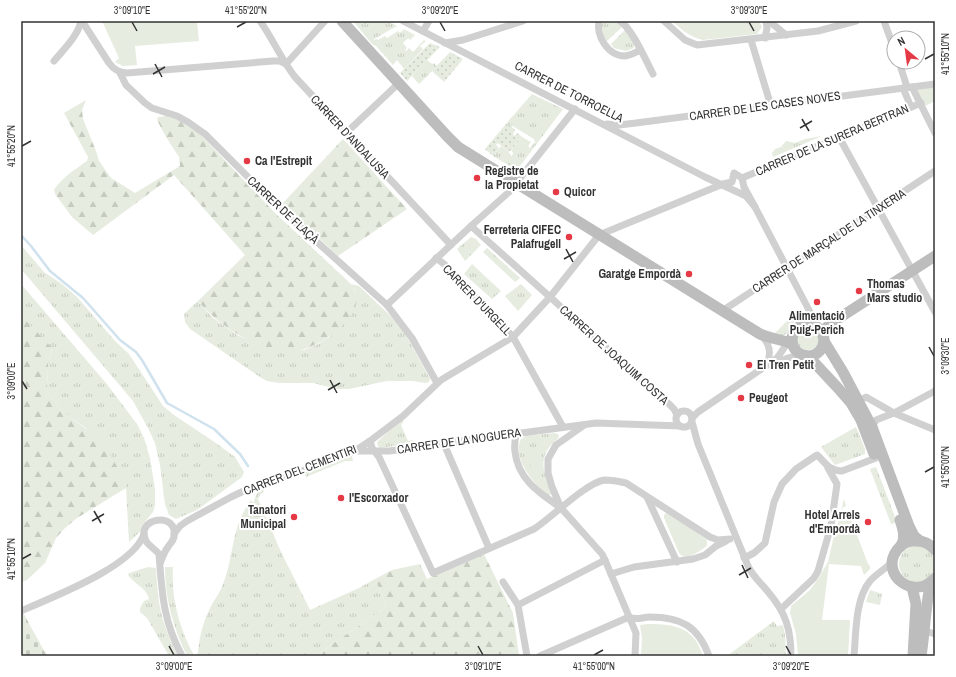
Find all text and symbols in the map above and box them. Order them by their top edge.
text: 3°09'10"E [114,4,150,17]
text: 41°55'20"N [225,4,267,17]
text: 3°09'20"E [422,4,458,17]
text: 3°09'30"E [731,4,767,17]
north arrow [886,30,926,70]
text: 41°55'10"N [939,33,952,75]
text: N [895,34,907,49]
street label: CARRER DE TORROELLA [512,58,626,127]
street label: CARRER DE LES CASES NOVES [688,87,842,125]
street label: CARRER D'ANDALUSIA [307,92,393,183]
street label: CARRER DE LA SURERA BERTRAN [753,100,911,180]
text: 41°55'20"N [5,125,18,167]
place label: Ca l'Estrepit [255,153,313,169]
marker: Ca l'Estrepit [242,156,252,166]
place label: Registre de la Propietat [485,163,539,193]
street label: CARRER DE FLAÇÀ [244,173,323,248]
marker: Registre de la Propietat [472,173,482,183]
place label: Quicor [564,184,596,200]
street label: CARRER DE MARÇAL DE LA TINXERIA [749,185,909,297]
marker: Quicor [551,187,561,197]
place label: Ferreteria CIFEC Palafrugell [484,222,561,252]
marker: Ferreteria CIFEC Palafrugell [564,232,574,242]
street label: CARRER D'URGELL [439,261,515,339]
place label: Garatge Empordà [598,266,682,282]
marker: Garatge Empordà [684,269,694,279]
place label: Thomas Mars studio [867,276,922,306]
marker: Thomas Mars studio [854,286,864,296]
marker: Alimentació Puig-Perich [812,297,822,307]
street label: CARRER DE JOAQUIM COSTA [556,302,672,409]
place label: Alimentació Puig-Perich [789,308,845,338]
text: 3°09'30"E [939,338,952,374]
place label: El Tren Petit [757,357,815,373]
marker: El Tren Petit [744,360,754,370]
text: 3°09'00"E [5,363,18,399]
place label: Peugeot [749,390,789,406]
marker: Peugeot [736,393,746,403]
street label: CARRER DE LA NOGUERA [396,424,522,458]
street label: CARRER DEL CEMENTIRI [241,441,359,499]
text: 41°55'00"N [939,446,952,488]
place label: l'Escorxador [349,490,408,506]
marker: l'Escorxador [336,493,346,503]
place label: Tanatori Municipal [241,502,286,532]
place label: Hotel Arrels d'Empordà [805,507,861,537]
marker: Tanatori Municipal [289,512,299,522]
marker: Hotel Arrels d'Empordà [863,517,873,527]
text: 41°55'10"N [5,538,18,580]
text: 3°09'00"E [156,660,192,673]
text: 3°09'10"E [465,660,501,673]
text: 41°55'00"N [573,660,615,673]
text: 3°09'20"E [773,660,809,673]

